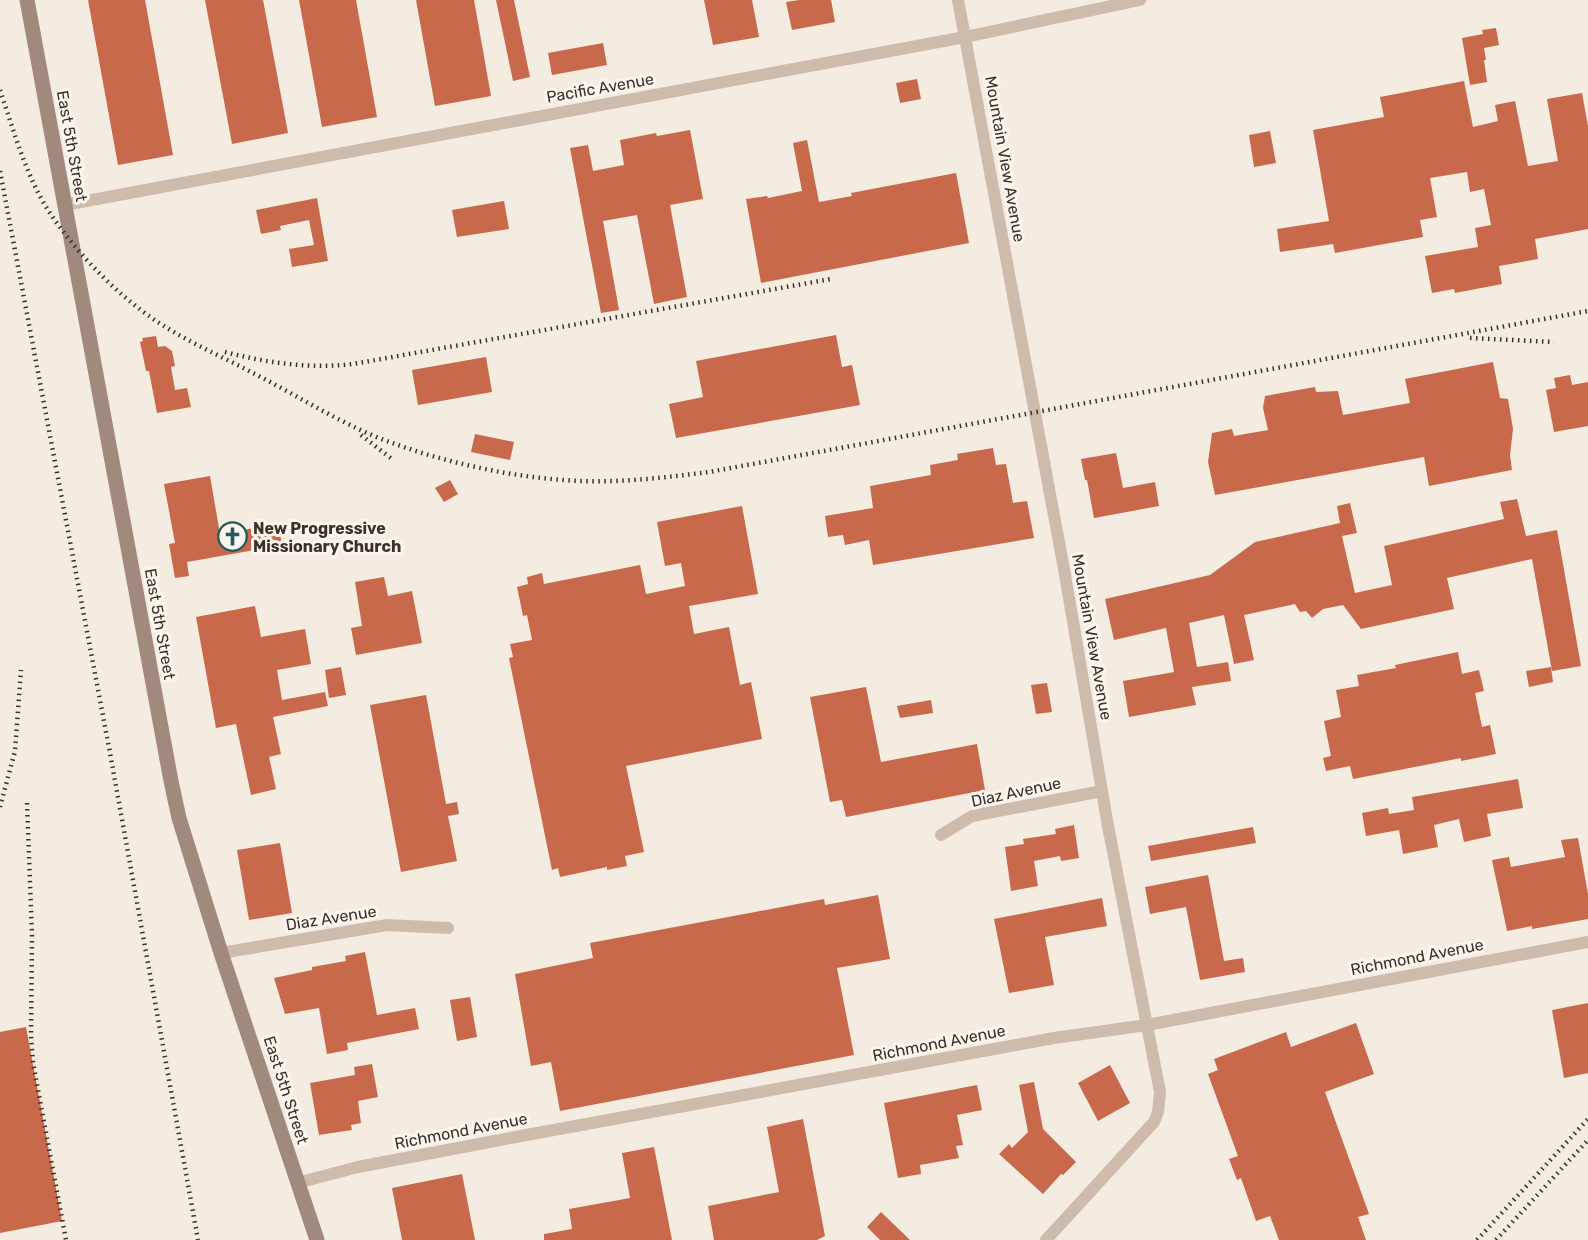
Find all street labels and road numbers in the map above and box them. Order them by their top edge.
street label: Pacific Avenue [545,69,655,107]
street label: Mountain View Avenue [981,74,1029,244]
street label: East 5th Street [53,89,91,203]
street label: Mountain View Avenue [1068,552,1116,722]
street label: East 5th Street [141,567,179,681]
street label: Diaz Avenue [969,773,1063,811]
street label: Diaz Avenue [284,901,378,935]
street label: Richmond Avenue [1349,935,1485,979]
street label: Richmond Avenue [871,1021,1007,1065]
street label: East 5th Street [260,1034,312,1146]
street label: Richmond Avenue [393,1109,529,1153]

